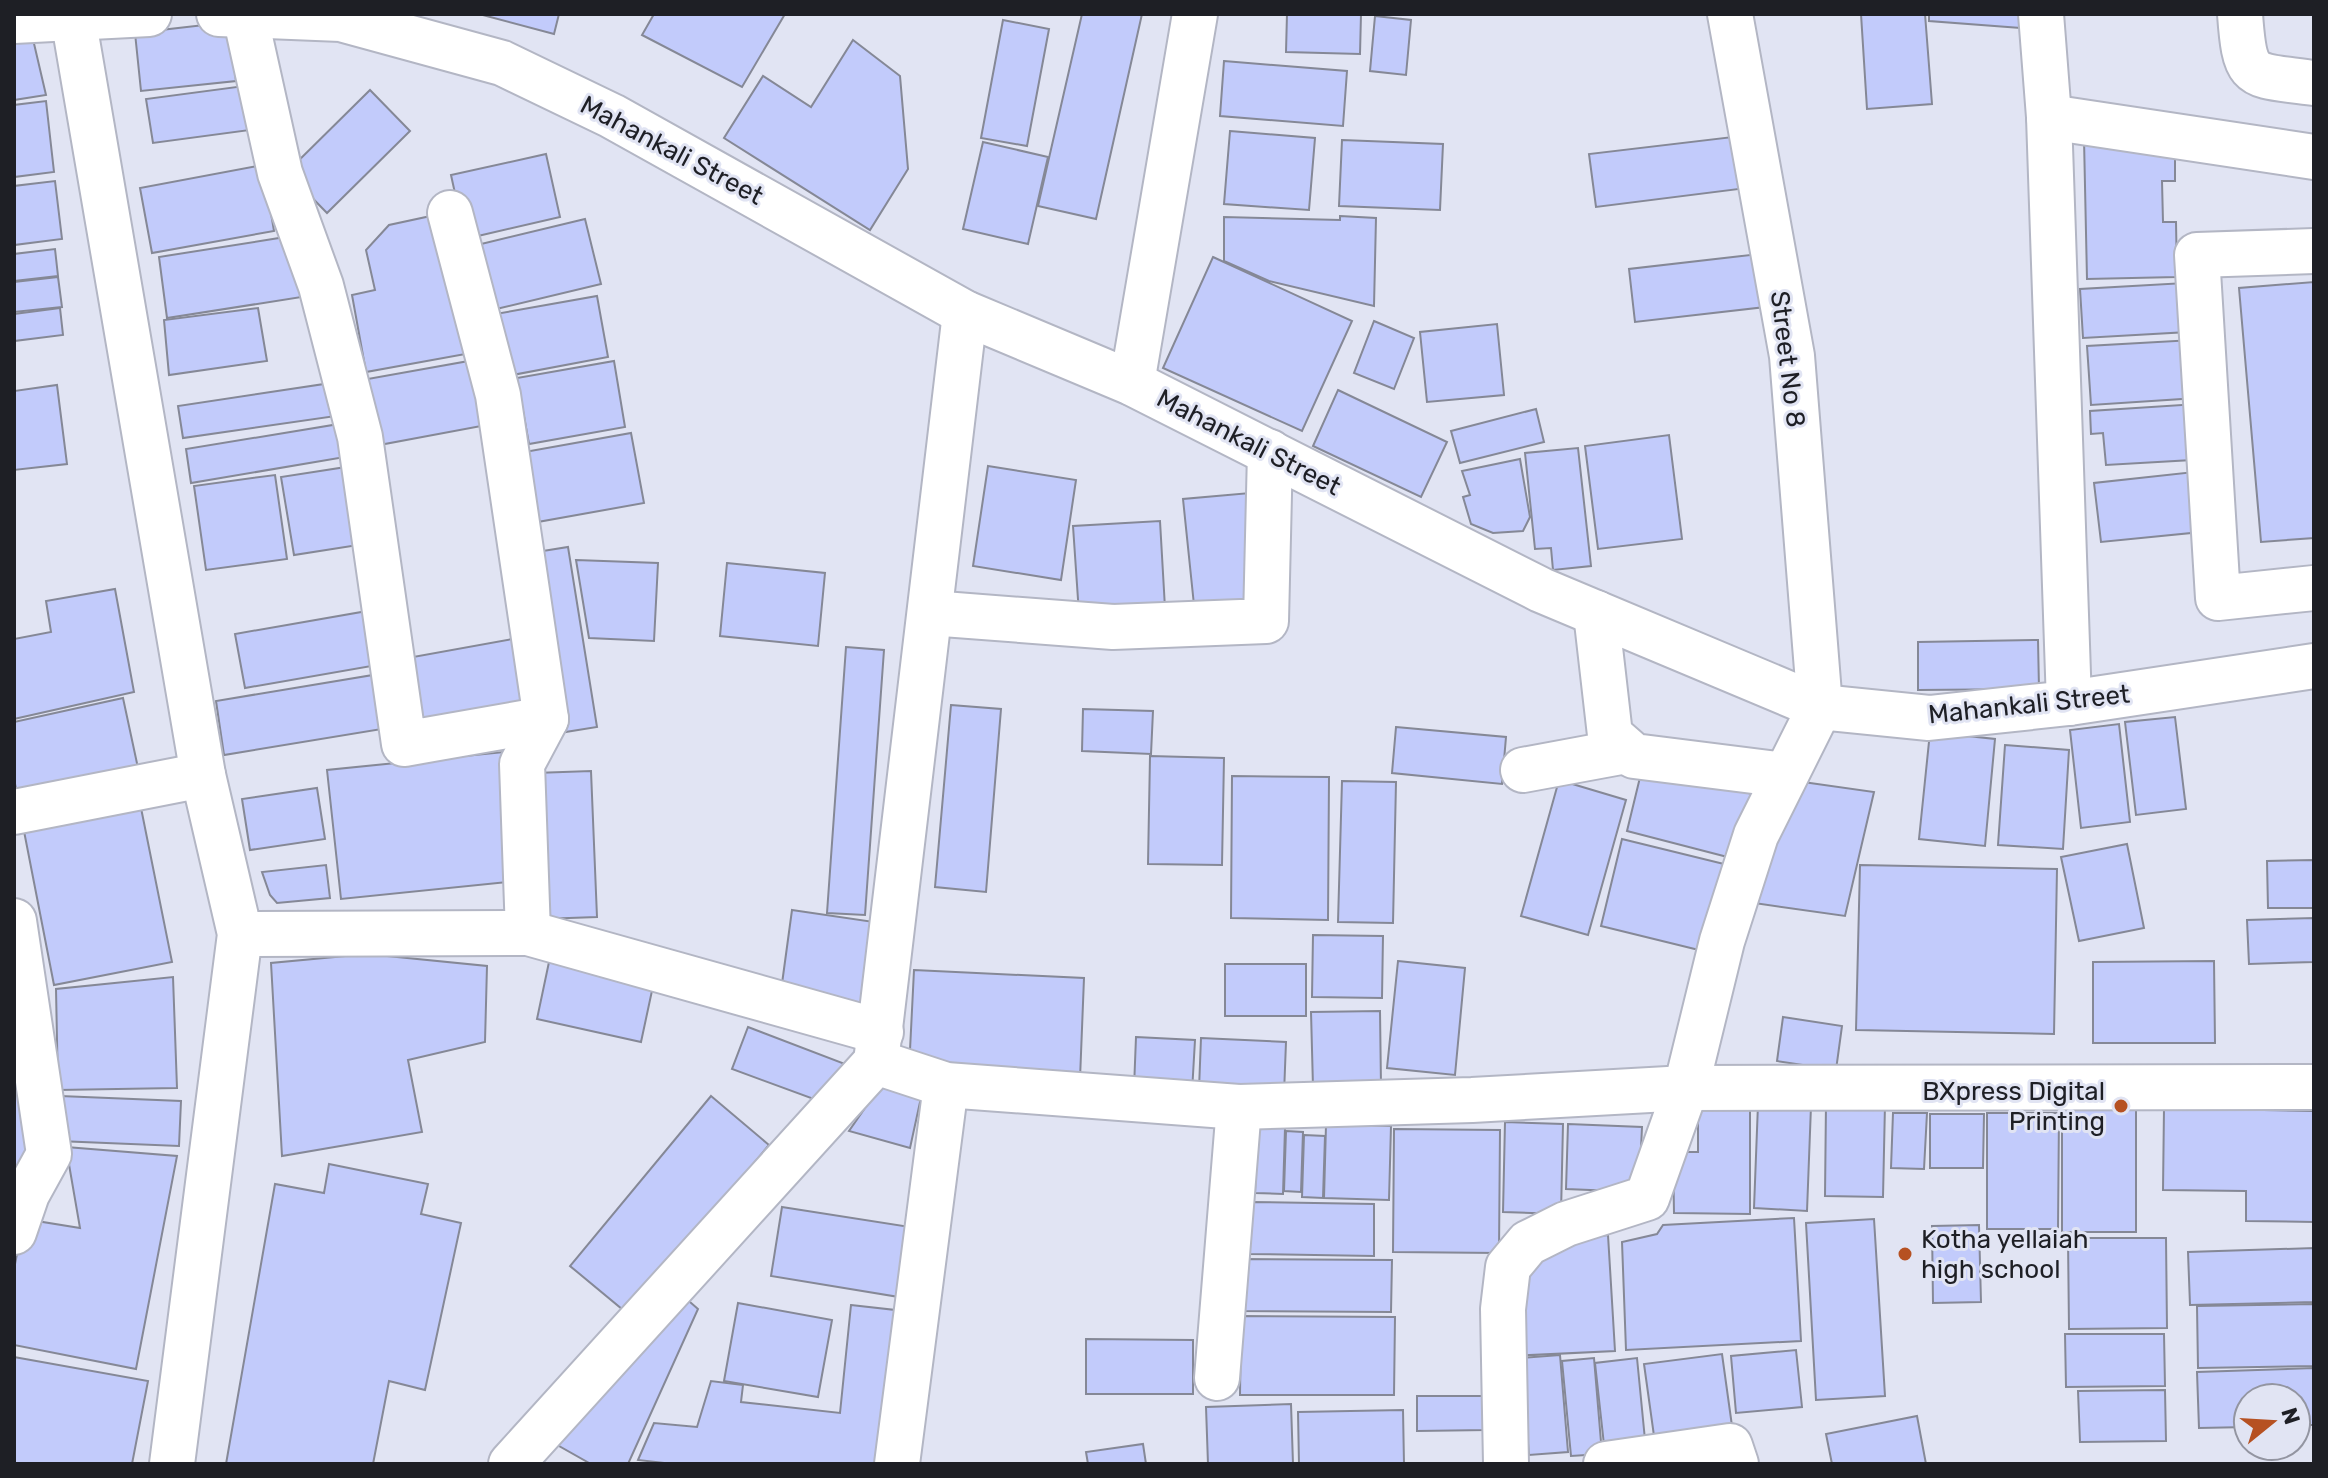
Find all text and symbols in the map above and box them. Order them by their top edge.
street label: Mahankali Street [575,89,768,212]
street label: Street No 8 [1764,289,1811,429]
street label: Mahankali Street [1151,383,1346,502]
street label: Mahankali Street [1927,678,2131,731]
place label: BXpress Digital Printing [1922,1076,2105,1137]
marker: BXpress Digital Printing [2112,1097,2130,1115]
place label: Kotha yellaiah high school [1921,1224,2089,1285]
marker: Kotha yellaiah high school [1896,1245,1914,1263]
north arrow [2232,1382,2312,1462]
text: N [2275,1404,2306,1428]

